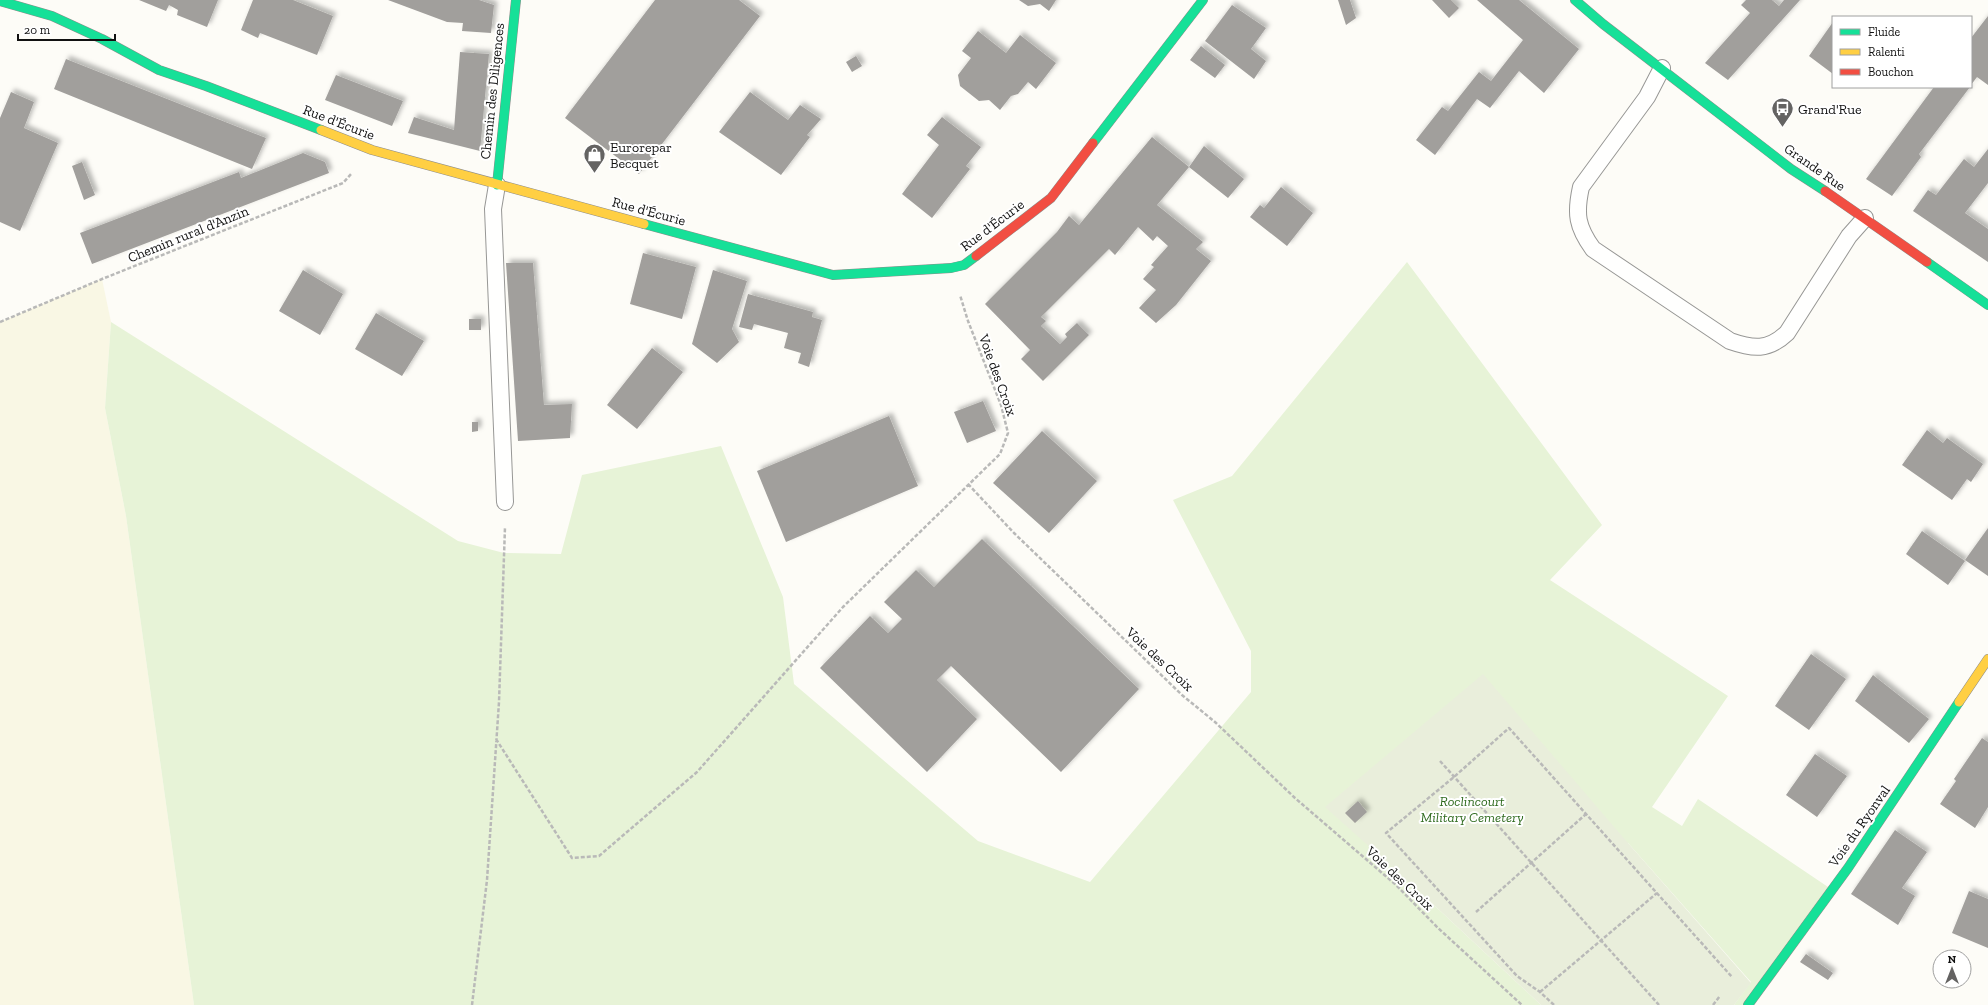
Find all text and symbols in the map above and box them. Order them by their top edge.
scale bar [18,16,115,42]
legend [1832,16,1972,88]
street label: Chemin des Diligences [477,22,508,160]
text: 20 m [24,23,51,37]
text: Fluide [1868,25,1901,39]
text: Ralenti [1868,45,1905,59]
text: Bouchon [1868,65,1914,79]
bus stop icon: Grand'Rue [1769,96,1795,129]
street label: Rue d'Écurie [301,101,377,144]
place label: Grand'Rue [1798,101,1862,118]
place label: Eurorepar Becquet [610,139,672,172]
street label: Grande Rue [1781,140,1849,195]
shop icon: Eurorepar Becquet [581,142,607,175]
street label: Rue d'Écurie [610,194,688,230]
street label: Rue d'Écurie [957,196,1028,255]
street label: Chemin rural d'Anzin [125,202,251,266]
street label: Voie des Croix [975,331,1020,418]
street label: Voie des Croix [1122,623,1197,695]
street label: Voie du Ryonval [1824,782,1894,871]
park label: Roclincourt Military Cemetery [1421,793,1524,826]
street label: Voie des Croix [1362,842,1437,914]
north arrow [1932,949,1972,989]
text: N [1948,953,1957,966]

